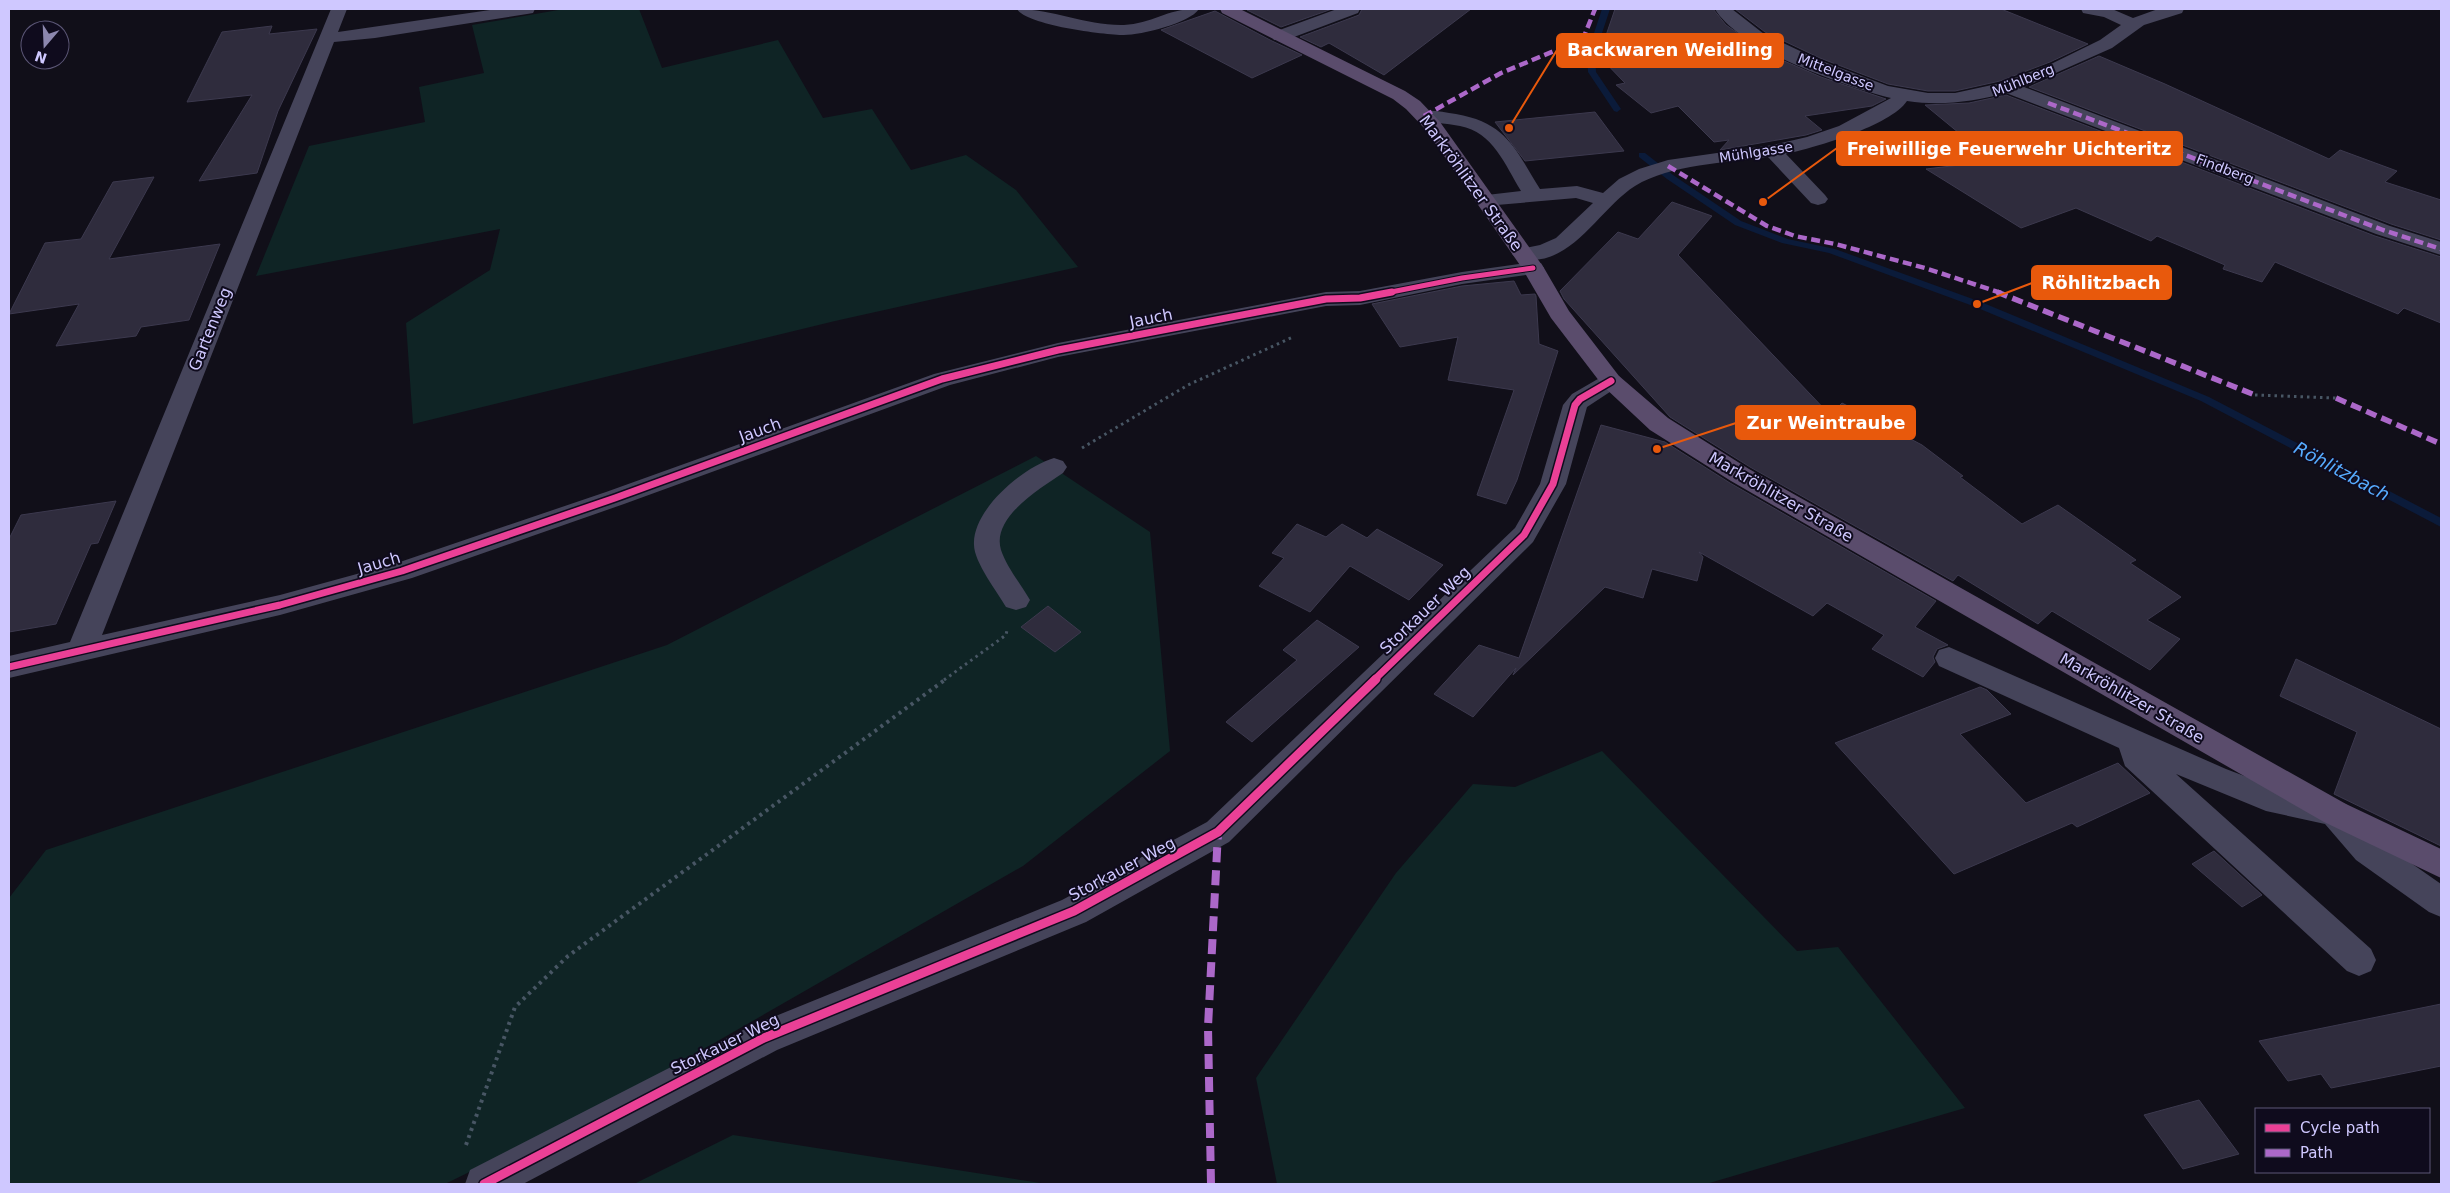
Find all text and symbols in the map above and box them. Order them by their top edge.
north arrow [20,20,70,70]
callout: Backwaren Weidling [1557,34,1783,67]
text: Backwaren Weidling [1567,39,1773,60]
text: N [33,48,49,67]
street label: Mittelgasse [1796,50,1876,94]
street label: Mühlberg [1990,60,2056,100]
street label: Markröhlitzer Straße [1415,111,1527,255]
callout: Freiwillige Feuerwehr Uichteritz [1837,132,2182,165]
street label: Mühlgasse [1718,138,1794,166]
text: Freiwillige Feuerwehr Uichteritz [1847,138,2171,159]
street label: Findberg [2194,151,2256,187]
callout: Röhlitzbach [2032,266,2171,299]
text: Röhlitzbach [2042,272,2160,293]
street label: Gartenweg [185,285,235,373]
street label: Jauch [1127,305,1174,332]
callout: Zur Weintraube [1736,406,1915,439]
text: Zur Weintraube [1747,412,1905,433]
street label: Jauch [735,414,784,447]
water label: Röhlitzbach [2291,437,2393,505]
street label: Markröhlitzer Straße [1705,448,1857,546]
street label: Jauch [354,548,403,578]
street label: Storkauer Weg [1376,562,1474,658]
street label: Markröhlitzer Straße [2056,649,2208,747]
street label: Storkauer Weg [1065,833,1179,905]
street label: Storkauer Weg [668,1010,782,1078]
legend [2255,1108,2430,1173]
text: Cycle path [2300,1119,2380,1137]
text: Path [2300,1144,2333,1162]

